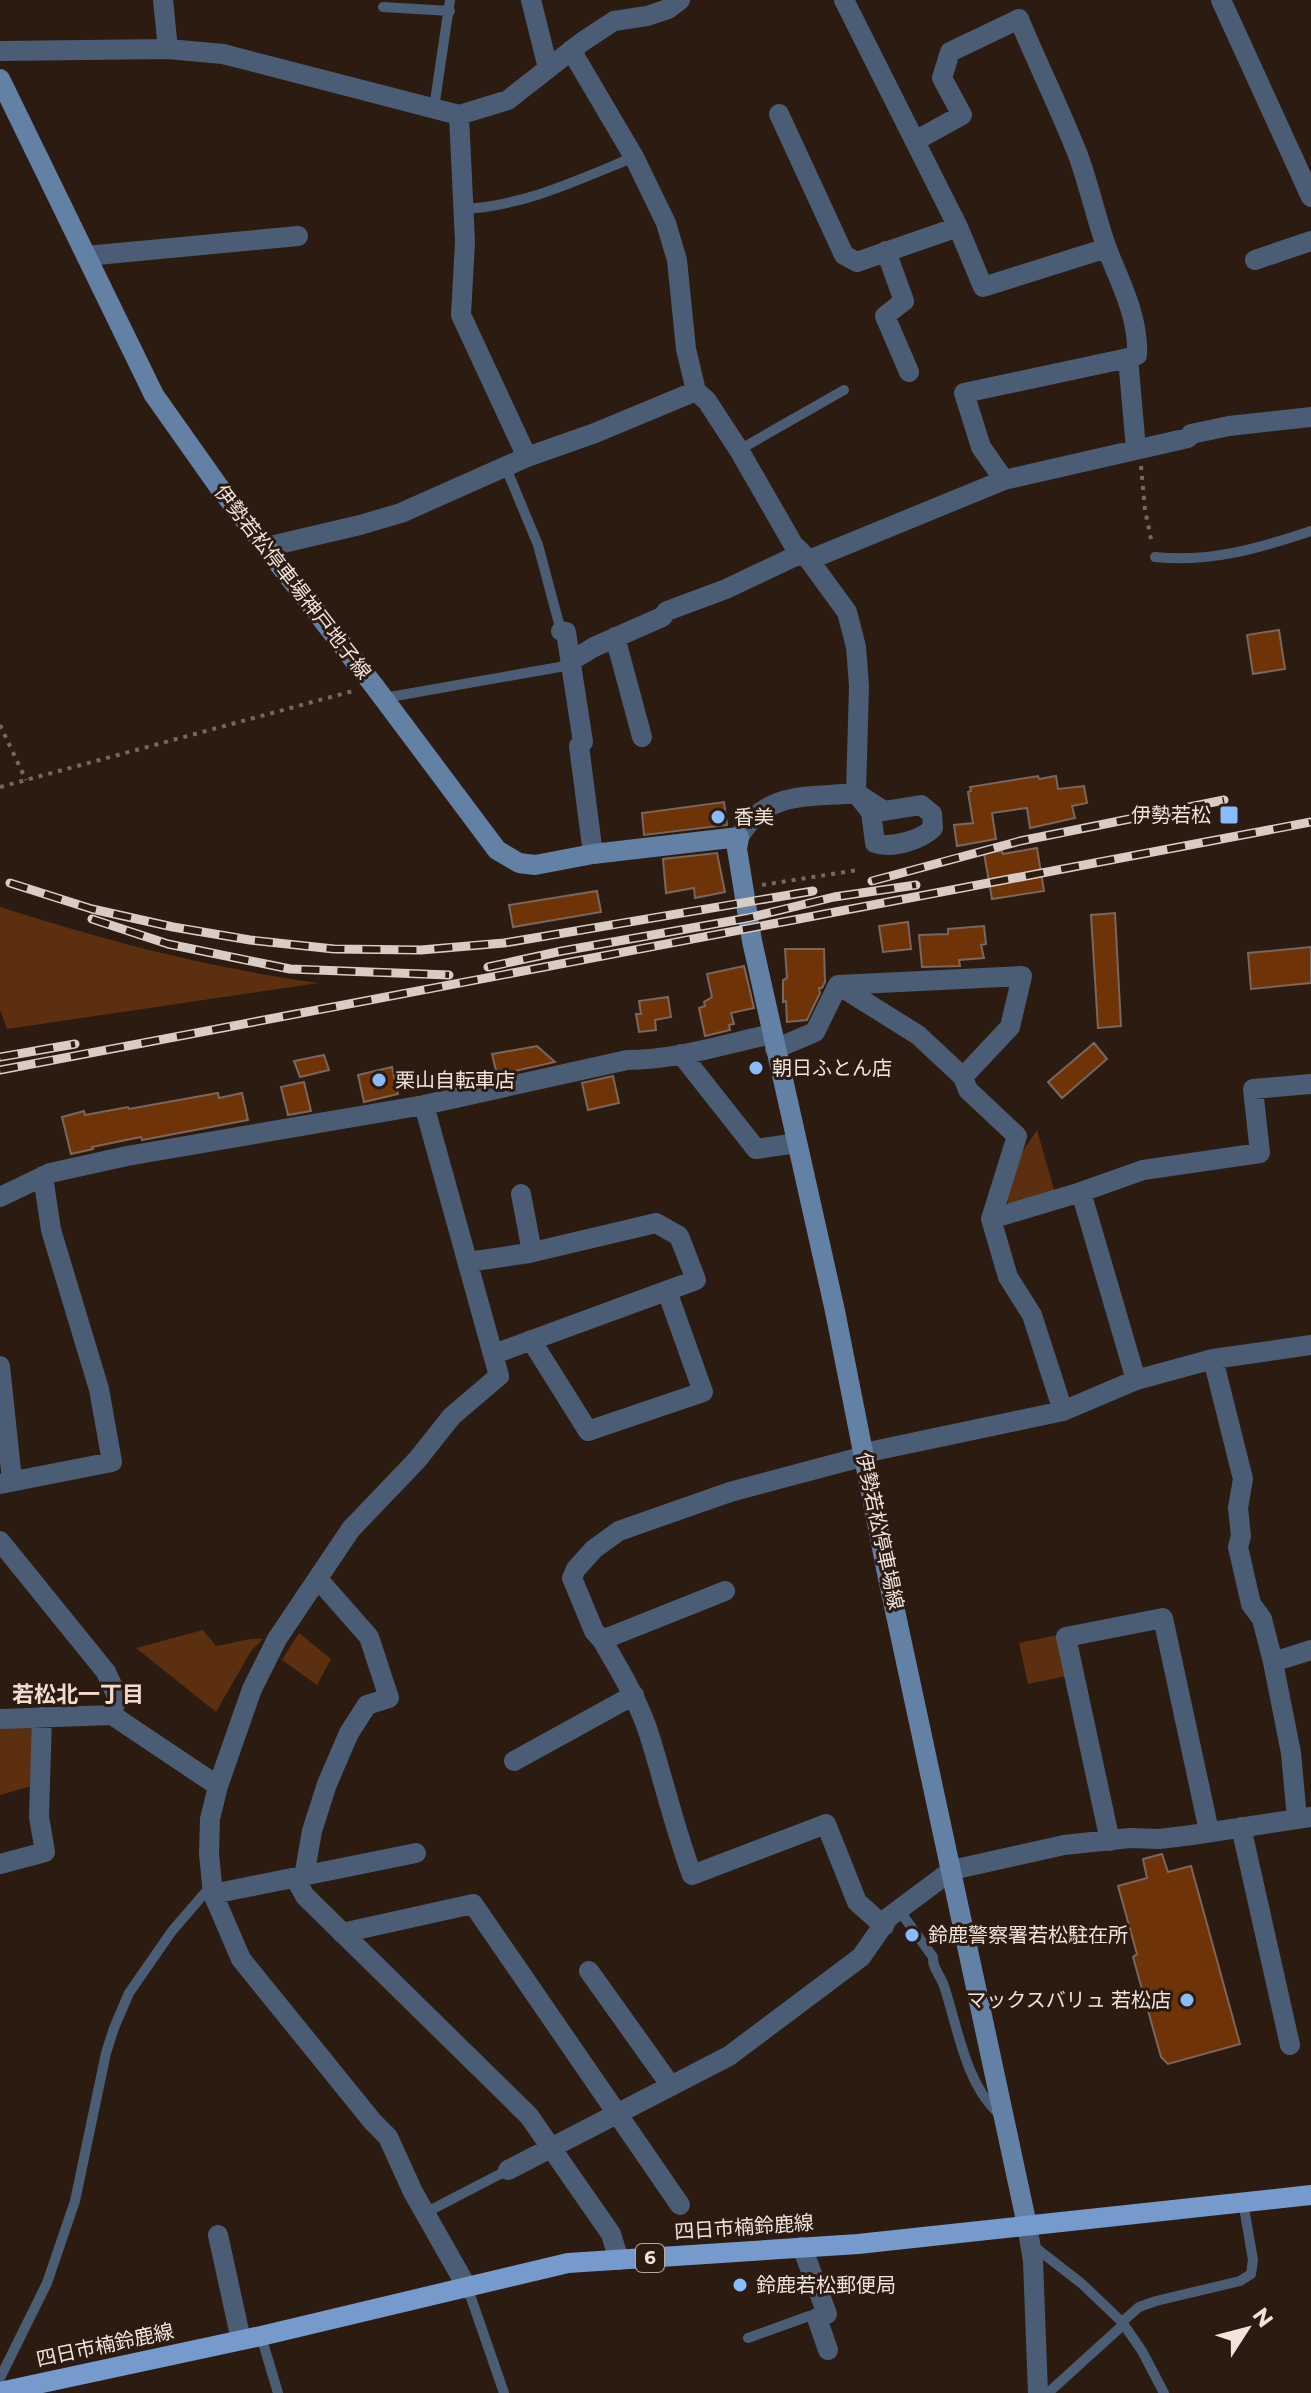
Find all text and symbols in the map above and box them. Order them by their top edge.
street label: 伊勢若松停車場神戸地子線 [210,480,376,684]
place label: 伊勢若松 [1131,803,1211,827]
marker: 伊勢若松 [1218,804,1240,826]
place label: 香美 [734,805,774,829]
marker: 香美 [709,808,727,826]
place label: 朝日ふとん店 [772,1056,892,1080]
marker: 朝日ふとん店 [747,1059,765,1077]
place label: 栗山自転車店 [395,1068,515,1092]
marker: 栗山自転車店 [370,1071,388,1089]
street label: 伊勢若松停車場線 [852,1450,908,1612]
district label: 若松北一丁目 [12,1681,144,1708]
place label: 鈴鹿警察署若松駐在所 [928,1923,1128,1947]
marker: 鈴鹿警察署若松駐在所 [903,1926,921,1944]
place label: マックスバリュ 若松店 [966,1988,1171,2012]
marker: マックスバリュ 若松店 [1178,1991,1196,2009]
street label: 四日市楠鈴鹿線 [673,2210,815,2244]
road number: 6 [636,2244,664,2272]
place label: 鈴鹿若松郵便局 [756,2273,896,2297]
marker: 鈴鹿若松郵便局 [731,2276,749,2294]
north arrow [1207,2289,1287,2369]
text: N [1247,2302,1279,2333]
street label: 四日市楠鈴鹿線 [34,2319,176,2371]

